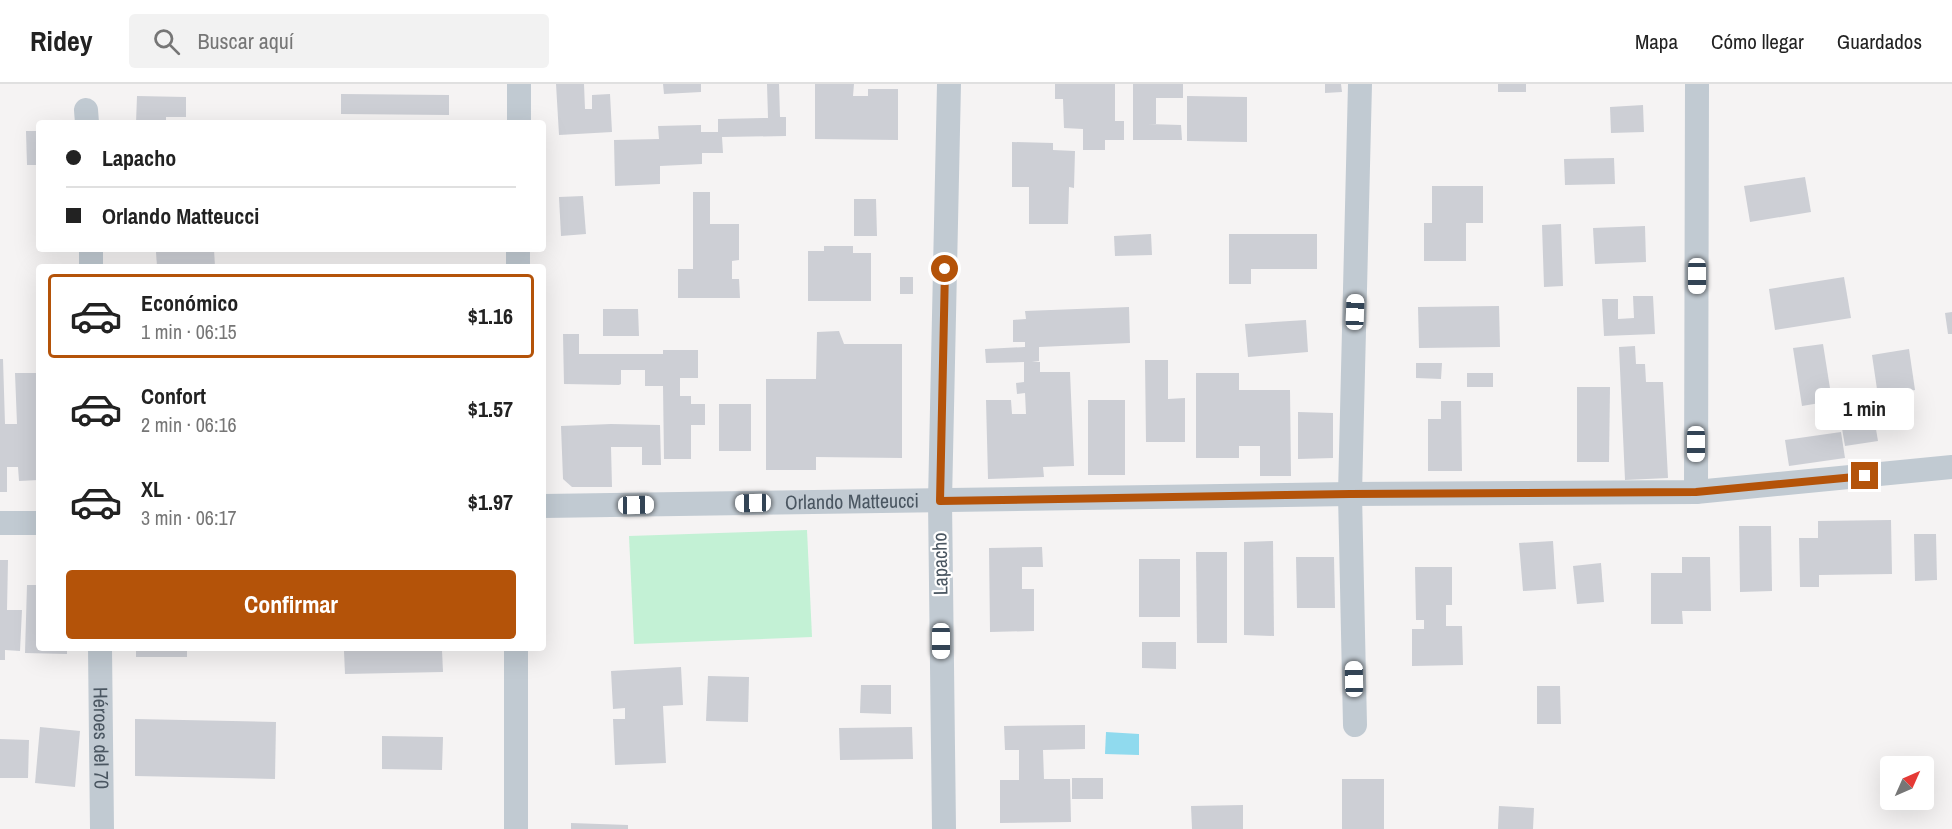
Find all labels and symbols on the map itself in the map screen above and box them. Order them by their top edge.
route start [931,255,958,282]
car [1688,258,1706,294]
car [1345,294,1365,330]
callout: 1 min [1816,389,1914,431]
car [1687,426,1705,462]
route end [1851,462,1878,489]
street label: Orlando Matteucci [785,486,919,515]
car [735,494,771,512]
car [618,496,654,514]
street label: Lapacho [925,532,954,596]
car [932,623,950,659]
car [1345,661,1363,697]
street label: Héroes del 70 [87,687,116,789]
north arrow [1880,756,1934,810]

